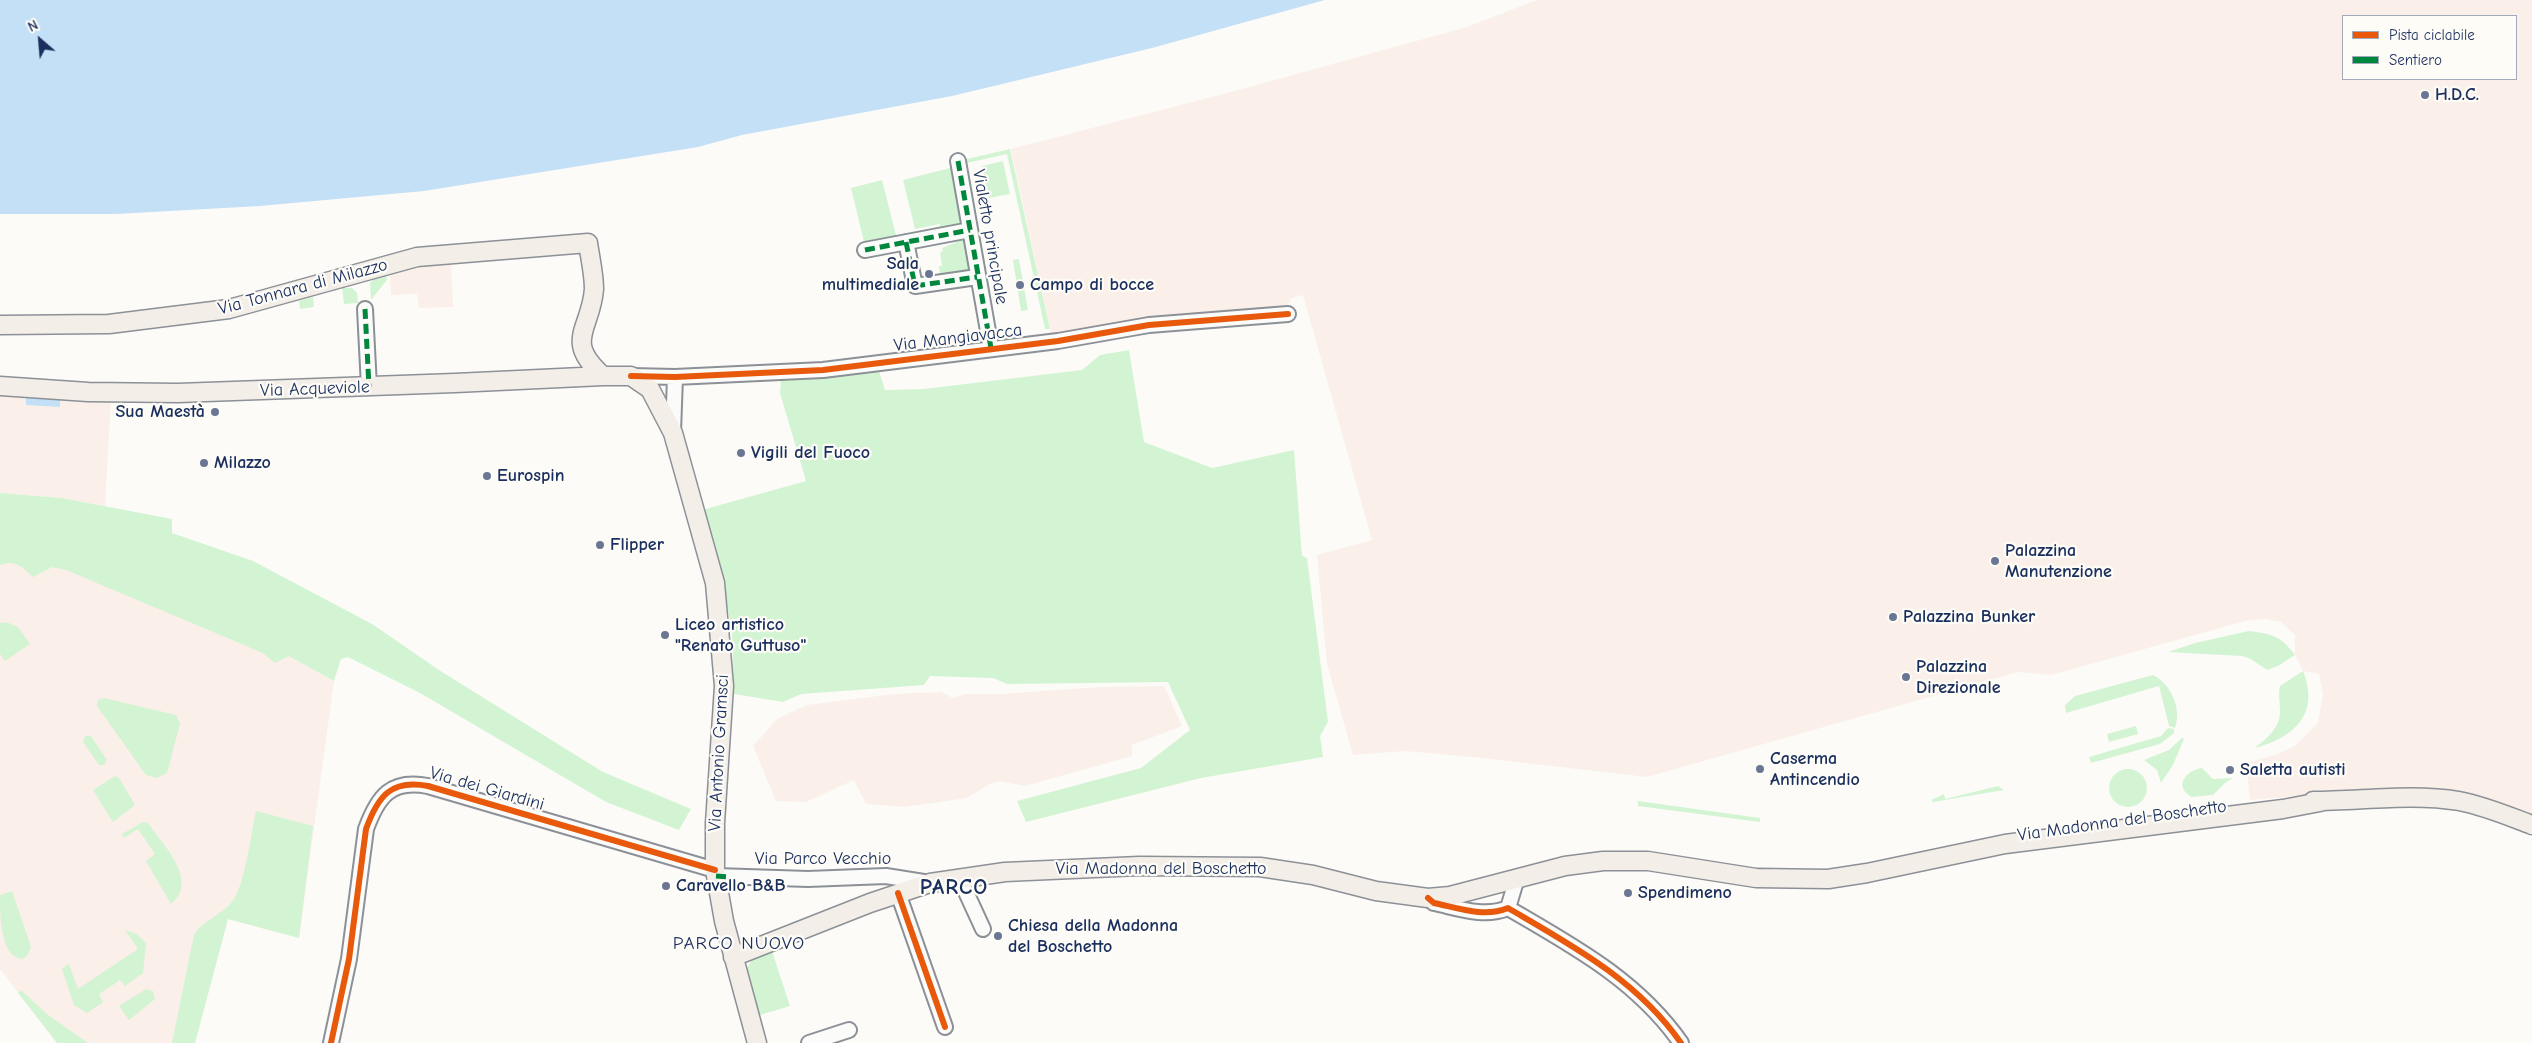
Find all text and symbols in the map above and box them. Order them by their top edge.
north arrow [15,15,65,65]
legend [2342,15,2517,80]
text: N [25,17,41,36]
text: Pista ciclabile [2389,26,2475,44]
text: Sentiero [2389,51,2442,69]
place label: H.D.C. [2435,84,2479,106]
marker: H.D.C. [2419,89,2431,101]
street label: Vialetto principale [968,168,1012,306]
place label: Sala multimediale [822,253,919,296]
street label: Via Tonnara di Milazzo [216,254,390,320]
marker: Sala multimediale [923,268,935,280]
place label: Campo di bocce [1030,274,1154,296]
marker: Campo di bocce [1014,279,1026,291]
street label: Via Mangiavacca [892,319,1024,357]
street label: Via Acqueviole [260,376,370,402]
place label: Sua Maestà [116,401,205,423]
marker: Sua Maestà [209,406,221,418]
place label: Vigili del Fuoco [751,442,870,464]
marker: Vigili del Fuoco [735,447,747,459]
place label: Milazzo [214,452,271,474]
marker: Milazzo [198,457,210,469]
place label: Eurospin [497,465,564,487]
marker: Eurospin [481,470,493,482]
place label: Flipper [610,534,664,556]
marker: Flipper [594,539,606,551]
place label: Palazzina Manutenzione [2005,540,2112,582]
marker: Palazzina Manutenzione [1989,555,2001,567]
place label: Palazzina Bunker [1903,606,2035,628]
marker: Palazzina Bunker [1887,611,1899,623]
place label: Liceo artistico "Renato Guttuso" [675,614,806,656]
marker: Liceo artistico "Renato Guttuso" [659,629,671,641]
place label: Palazzina Direzionale [1916,656,2001,699]
marker: Palazzina Direzionale [1900,671,1912,683]
street label: Via Antonio Gramsci [704,674,734,832]
place label: Caserma Antincendio [1770,748,1860,791]
place label: Saletta autisti [2240,759,2346,781]
street label: Via dei Giardini [427,762,547,816]
marker: Caserma Antincendio [1754,763,1766,775]
marker: Saletta autisti [2224,764,2236,776]
street label: Via Madonna del Boschetto [2016,796,2228,846]
street label: Via Parco Vecchio [755,848,891,870]
street label: Via Madonna del Boschetto [1056,858,1266,880]
place label: Caravello B&B [676,875,785,897]
district label: PARCO [919,875,989,901]
marker: Caravello B&B [660,880,672,892]
place label: Spendimeno [1638,882,1732,904]
marker: Spendimeno [1622,887,1634,899]
place label: Chiesa della Madonna del Boschetto [1008,915,1178,958]
marker: Chiesa della Madonna del Boschetto [992,930,1004,942]
district label: PARCO NUOVO [671,933,807,955]

